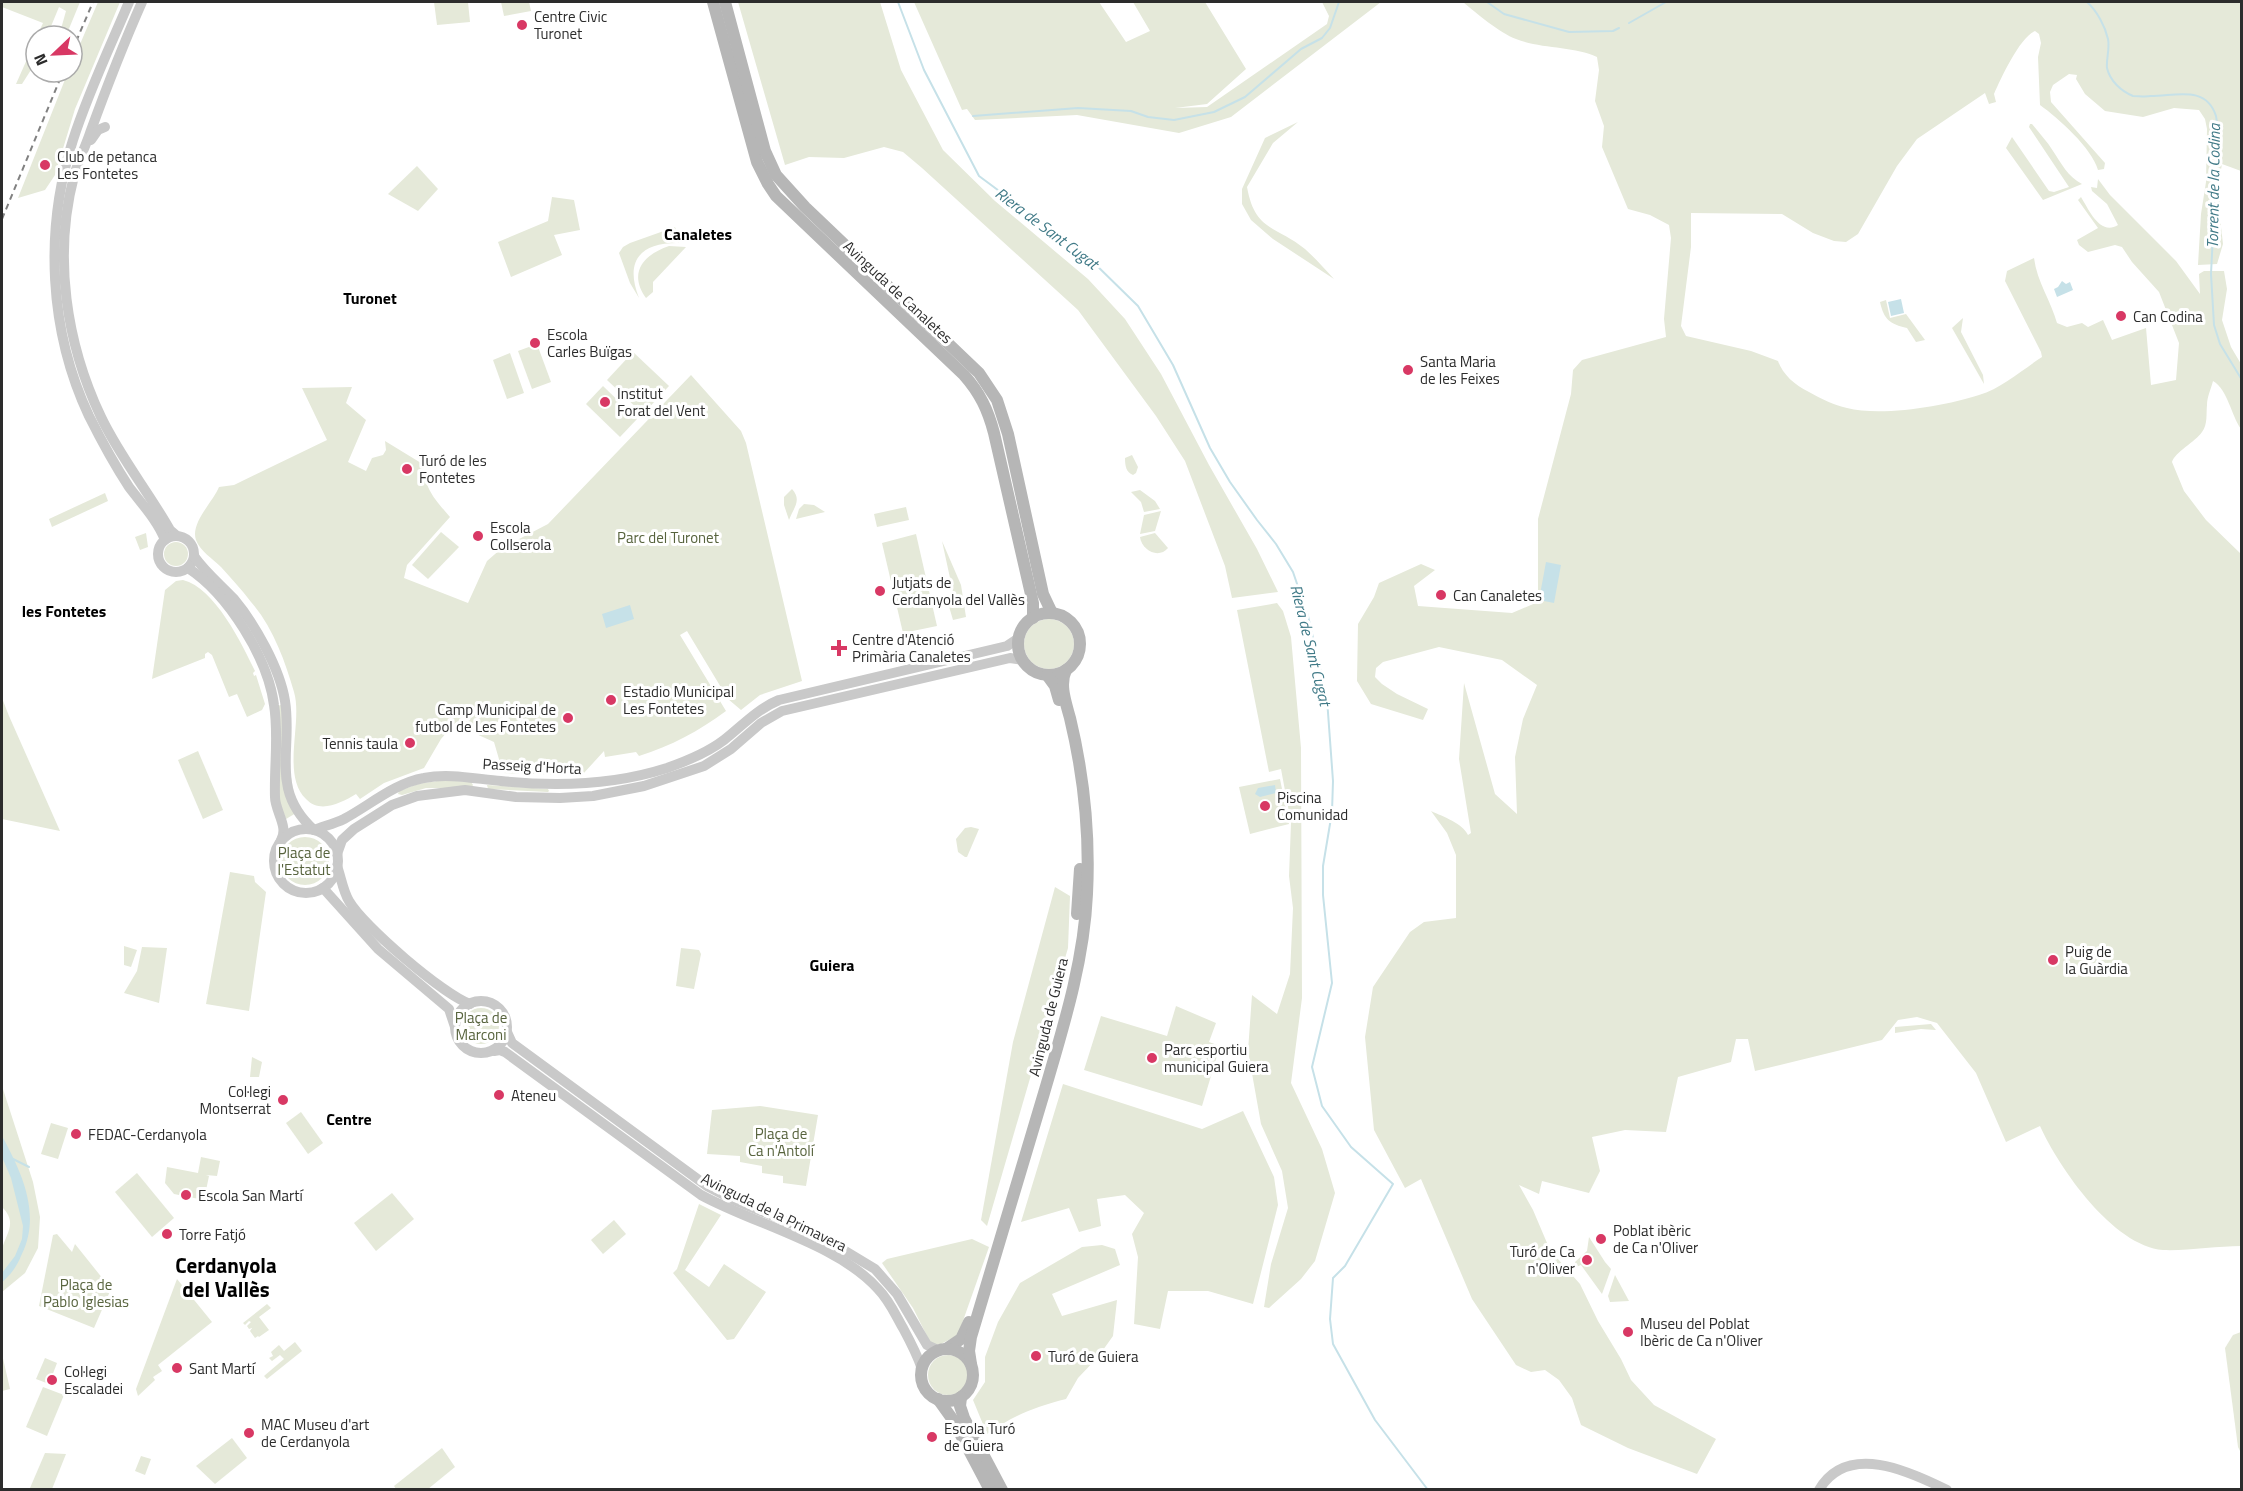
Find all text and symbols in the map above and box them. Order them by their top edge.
place label: Centre Civic Turonet [534,5,607,45]
marker: Centre Civic Turonet [515,18,529,32]
north arrow [24,24,84,84]
text: N [27,50,53,70]
water label: Torrent de la Codina [2200,122,2226,249]
place label: Club de petanca Les Fontetes [57,145,157,185]
marker: Club de petanca Les Fontetes [38,158,52,172]
water label: Riera de Sant Cugat [990,181,1105,276]
district label: Canaletes [664,222,732,246]
street label: Avinguda de Canaletes [838,235,958,349]
district label: Turonet [343,286,397,310]
place label: Can Codina [2133,305,2203,328]
marker: Can Codina [2114,309,2128,323]
place label: Escola Carles Buïgas [547,323,632,363]
marker: Escola Carles Buïgas [528,336,542,350]
place label: Santa Maria de les Feixes [1420,350,1500,390]
marker: Santa Maria de les Feixes [1401,363,1415,377]
place label: Institut Forat del Vent [617,382,706,422]
marker: Institut Forat del Vent [598,395,612,409]
place label: Turó de les Fontetes [419,449,487,489]
marker: Turó de les Fontetes [400,462,414,476]
place label: Escola Collserola [490,516,552,556]
park label: Parc del Turonet [617,526,720,549]
marker: Escola Collserola [471,529,485,543]
place label: Jutjats de Cerdanyola del Vallès [892,571,1025,611]
water label: Riera de Sant Cugat [1284,582,1338,710]
marker: Jutjats de Cerdanyola del Vallès [873,584,887,598]
place label: Can Canaletes [1453,584,1542,607]
marker: Can Canaletes [1434,588,1448,602]
district label: les Fontetes [22,599,106,623]
place label: Centre d'Atenció Primària Canaletes [852,628,971,668]
marker: Centre d'Atenció Primària Canaletes [830,639,848,657]
place label: Estadio Municipal Les Fontetes [623,680,734,720]
marker: Estadio Municipal Les Fontetes [604,693,618,707]
place label: Camp Municipal de futbol de Les Fontetes [415,698,556,738]
marker: Camp Municipal de futbol de Les Fontetes [561,711,575,725]
place label: Tennis taula [323,732,398,755]
marker: Tennis taula [403,736,417,750]
street label: Passeig d'Horta [482,752,583,780]
place label: Piscina Comunidad [1277,786,1348,826]
marker: Piscina Comunidad [1258,799,1272,813]
park label: Plaça de l'Estatut [277,841,331,881]
place label: Puig de la Guàrdia [2065,940,2128,980]
district label: Guiera [809,953,855,977]
marker: Puig de la Guàrdia [2046,953,2060,967]
street label: Avinguda de Guiera [1022,955,1074,1079]
park label: Plaça de Marconi [455,1006,507,1046]
place label: Parc esportiu municipal Guiera [1164,1038,1269,1078]
marker: Parc esportiu municipal Guiera [1145,1051,1159,1065]
place label: Col·legi Montserrat [200,1080,272,1120]
place label: Ateneu [511,1084,556,1107]
marker: Ateneu [492,1088,506,1102]
marker: Col·legi Montserrat [276,1093,290,1107]
district label: Centre [326,1107,372,1131]
park label: Plaça de Ca n'Antolí [748,1122,816,1162]
place label: FEDAC-Cerdanyola [88,1123,207,1146]
marker: FEDAC-Cerdanyola [69,1127,83,1141]
street label: Avinguda de la Primavera [697,1167,851,1257]
place label: Escola San Martí [198,1184,304,1207]
marker: Escola San Martí [179,1188,193,1202]
place label: Poblat ibèric de Ca n'Oliver [1613,1219,1698,1259]
place label: Torre Fatjó [179,1223,246,1246]
marker: Torre Fatjó [160,1227,174,1241]
marker: Poblat ibèric de Ca n'Oliver [1594,1232,1608,1246]
place label: Turó de Ca n'Oliver [1510,1240,1575,1280]
district label: Cerdanyola del Vallès [175,1249,277,1305]
marker: Turó de Ca n'Oliver [1580,1253,1594,1267]
park label: Plaça de Pablo Iglesias [43,1273,129,1313]
place label: Museu del Poblat Ibèric de Ca n'Oliver [1640,1312,1763,1352]
marker: Museu del Poblat Ibèric de Ca n'Oliver [1621,1325,1635,1339]
place label: Turó de Guiera [1048,1345,1139,1368]
marker: Turó de Guiera [1029,1349,1043,1363]
place label: Sant Martí [189,1357,257,1380]
place label: Col·legi Escaladei [64,1360,123,1400]
marker: Sant Martí [170,1361,184,1375]
marker: Col·legi Escaladei [45,1373,59,1387]
place label: MAC Museu d'art de Cerdanyola [261,1413,370,1453]
place label: Escola Turó de Guiera [944,1417,1016,1457]
marker: MAC Museu d'art de Cerdanyola [242,1426,256,1440]
marker: Escola Turó de Guiera [925,1430,939,1444]

